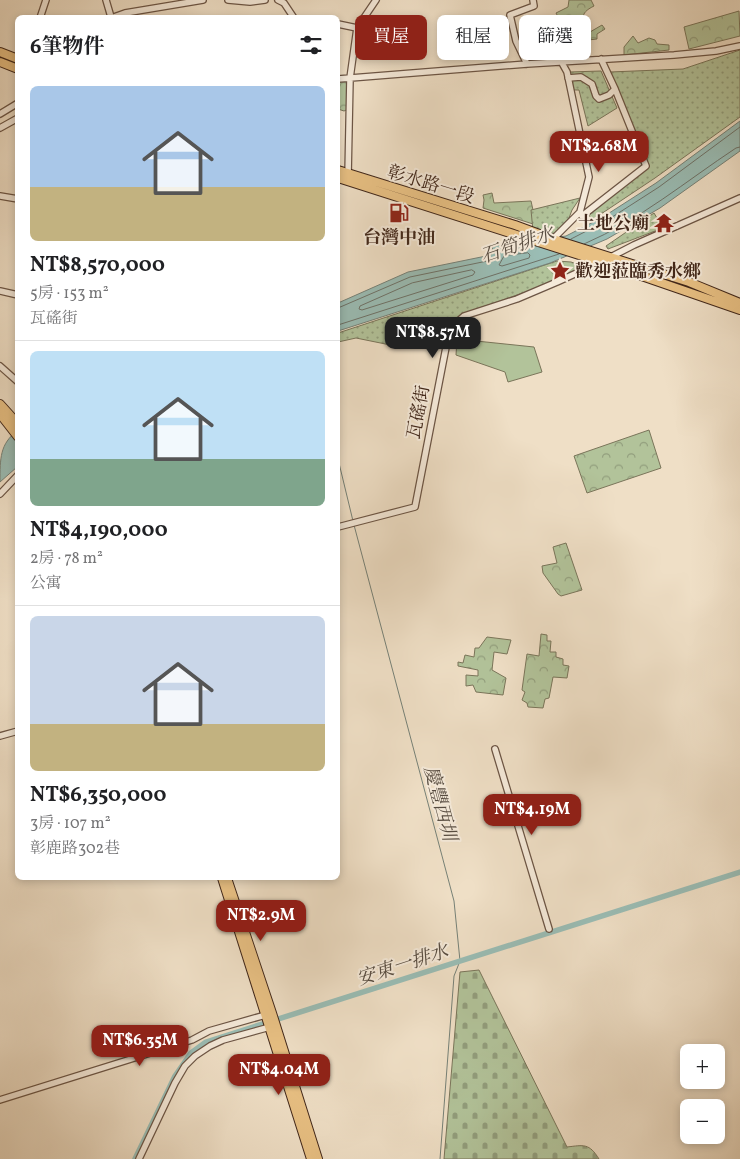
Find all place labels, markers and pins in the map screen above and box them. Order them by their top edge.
pin: NT$2.68M [547,130,651,173]
fuel station icon: 台灣中油 [388,202,410,224]
place label: 土地公廟 [577,212,649,237]
temple icon: 土地公廟 [653,212,675,234]
place label: 台灣中油 [363,226,435,251]
place icon: 歡迎蒞臨秀水鄉 [549,260,571,282]
place label: 歡迎蒞臨秀水鄉 [575,260,701,285]
pin: NT$8.57M [381,316,485,359]
pin: NT$4.19M [480,794,584,836]
pin: NT$2.9M [215,900,307,942]
pin: NT$6.35M [88,1024,192,1067]
pin: NT$4.04M [227,1054,331,1096]

